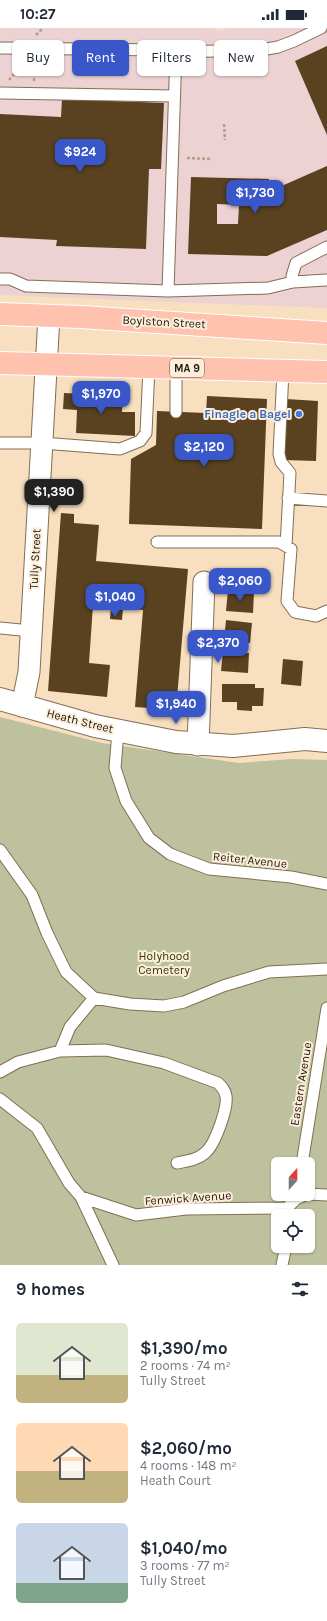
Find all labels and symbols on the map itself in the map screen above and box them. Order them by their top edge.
pin: $924 [56,139,104,173]
pin: $1,730 [222,180,288,214]
street label: Boylston Street [122,313,206,331]
road number: MA 9 [170,359,204,377]
pin: $1,970 [68,381,134,415]
place label: Finagle a Bagel [204,407,291,421]
marker: Finagle a Bagel [294,409,304,419]
pin: $2,120 [171,434,237,468]
pin: $1,390 [21,479,87,513]
street label: Tully Street [26,528,44,590]
pin: $2,060 [207,568,273,602]
pin: $1,040 [82,584,148,618]
pin: $2,370 [185,630,251,664]
pin: $1,940 [143,691,209,725]
street label: Heath Street [45,706,115,736]
street label: Reiter Avenue [212,849,288,871]
park label: Holyhood Cemetery [138,949,190,977]
street label: Eastern Avenue [287,1041,315,1127]
north arrow [271,1157,315,1201]
street label: Fenwick Avenue [144,1188,232,1208]

